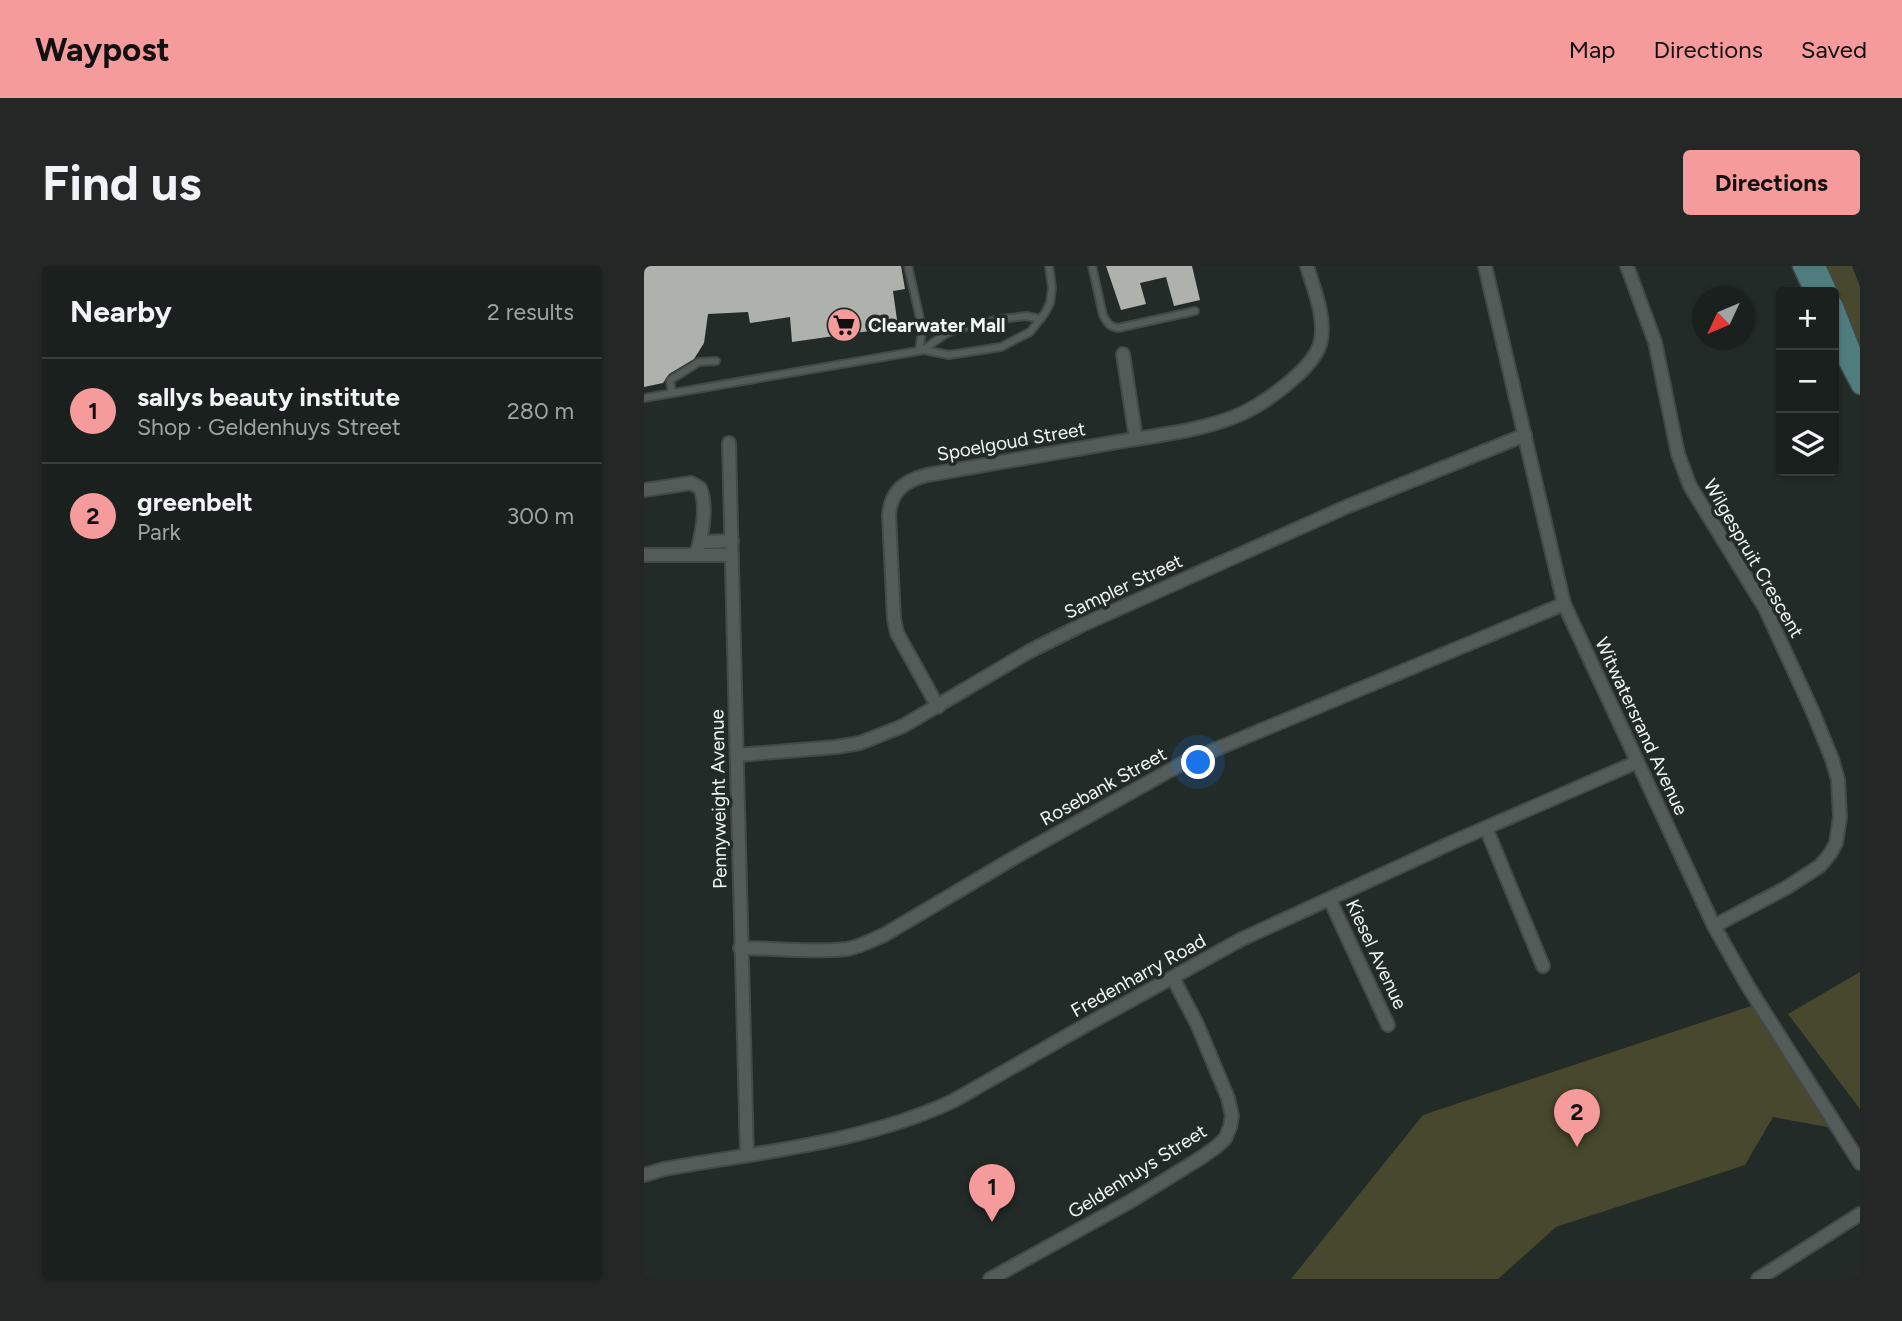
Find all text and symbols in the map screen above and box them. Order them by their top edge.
text: Waypost [35,30,170,69]
text: Map [1569,35,1615,64]
text: Directions [1653,35,1763,64]
text: Saved [1801,35,1867,64]
button: Directions [1683,150,1860,215]
text: Find us [42,153,201,212]
north arrow [1692,287,1755,350]
map controls [1776,287,1839,476]
button: + [1776,287,1839,350]
text: Nearby [70,293,172,330]
text: 2 results [487,298,574,326]
supermarket icon: Clearwater Mall [825,306,863,344]
place label: Clearwater Mall [868,314,1005,337]
button: − [1776,350,1839,413]
text: sallys beauty institute [137,381,400,413]
text: 1 [88,397,98,425]
text: 280 m [507,397,574,425]
text: Shop · Geldenhuys Street [137,413,401,441]
button: layers [1776,413,1839,476]
street label: Spoelgoud Street [935,417,1087,466]
street label: Wilgespruit Crescent [1699,475,1808,642]
text: greenbelt [137,486,253,518]
text: 2 [86,502,100,530]
text: 300 m [507,502,574,530]
text: Park [137,518,181,546]
street label: Sampler Street [1061,549,1186,624]
street label: Witwatersrand Avenue [1590,634,1693,819]
street label: Pennyweight Avenue [705,709,732,889]
street label: Rosebank Street [1036,742,1170,831]
your location [1181,745,1215,779]
street label: Kiesel Avenue [1341,896,1412,1013]
street label: Fredenharry Road [1067,929,1210,1022]
pin: 2 [1554,1089,1600,1147]
street label: Geldenhuys Street [1064,1120,1211,1223]
pin: 1 [969,1164,1015,1222]

